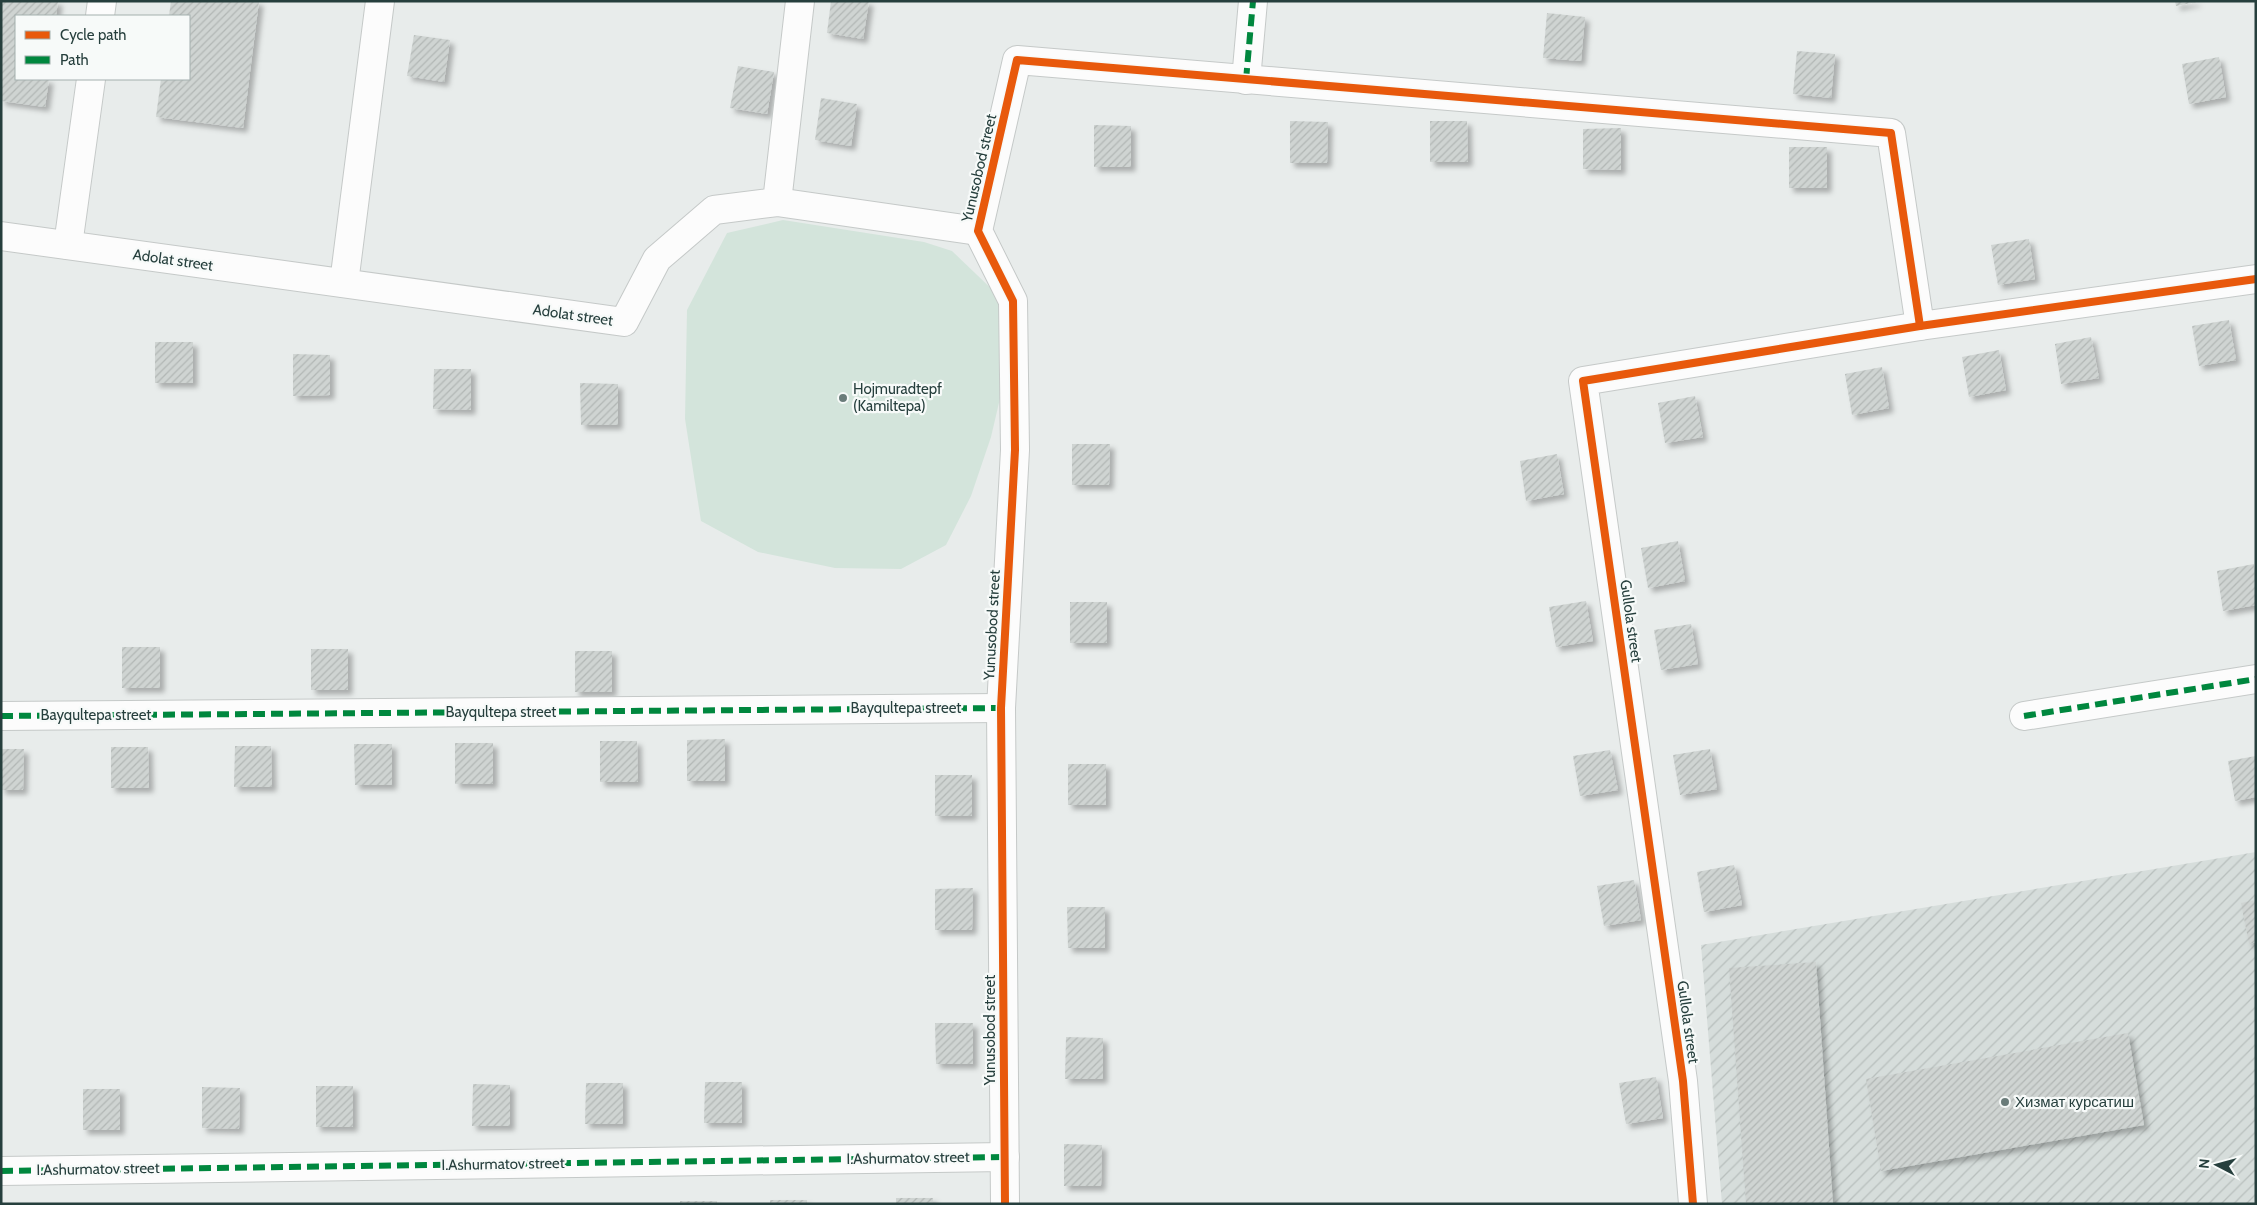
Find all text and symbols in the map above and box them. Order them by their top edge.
legend [15,15,190,80]
text: Cycle path [60,26,126,44]
text: Path [60,51,89,69]
street label: Yunusobod street [958,112,1000,225]
street label: Adolat street [132,245,214,275]
street label: Adolat street [532,300,614,330]
place label: Hojmuradtepf (Kamiltepa) [853,380,942,415]
marker: Hojmuradtepf (Kamiltepa) [837,392,849,404]
street label: Yunusobod street [980,569,1004,682]
street label: Gullola street [1616,578,1646,664]
street label: Bayqultepa street [851,699,961,717]
street label: Bayqultepa street [446,703,556,721]
street label: Bayqultepa street [41,706,151,724]
street label: Yunusobod street [981,975,999,1086]
street label: Gullola street [1673,979,1703,1065]
place label: Хизмат курсатиш [2015,1093,2134,1111]
marker: Хизмат курсатиш [1999,1096,2011,1108]
north arrow [2192,1140,2242,1190]
street label: I.Ashurmatov street [846,1148,970,1168]
street label: I.Ashurmatov street [441,1154,565,1174]
text: N [2195,1158,2214,1170]
street label: I.Ashurmatov street [36,1159,160,1179]

